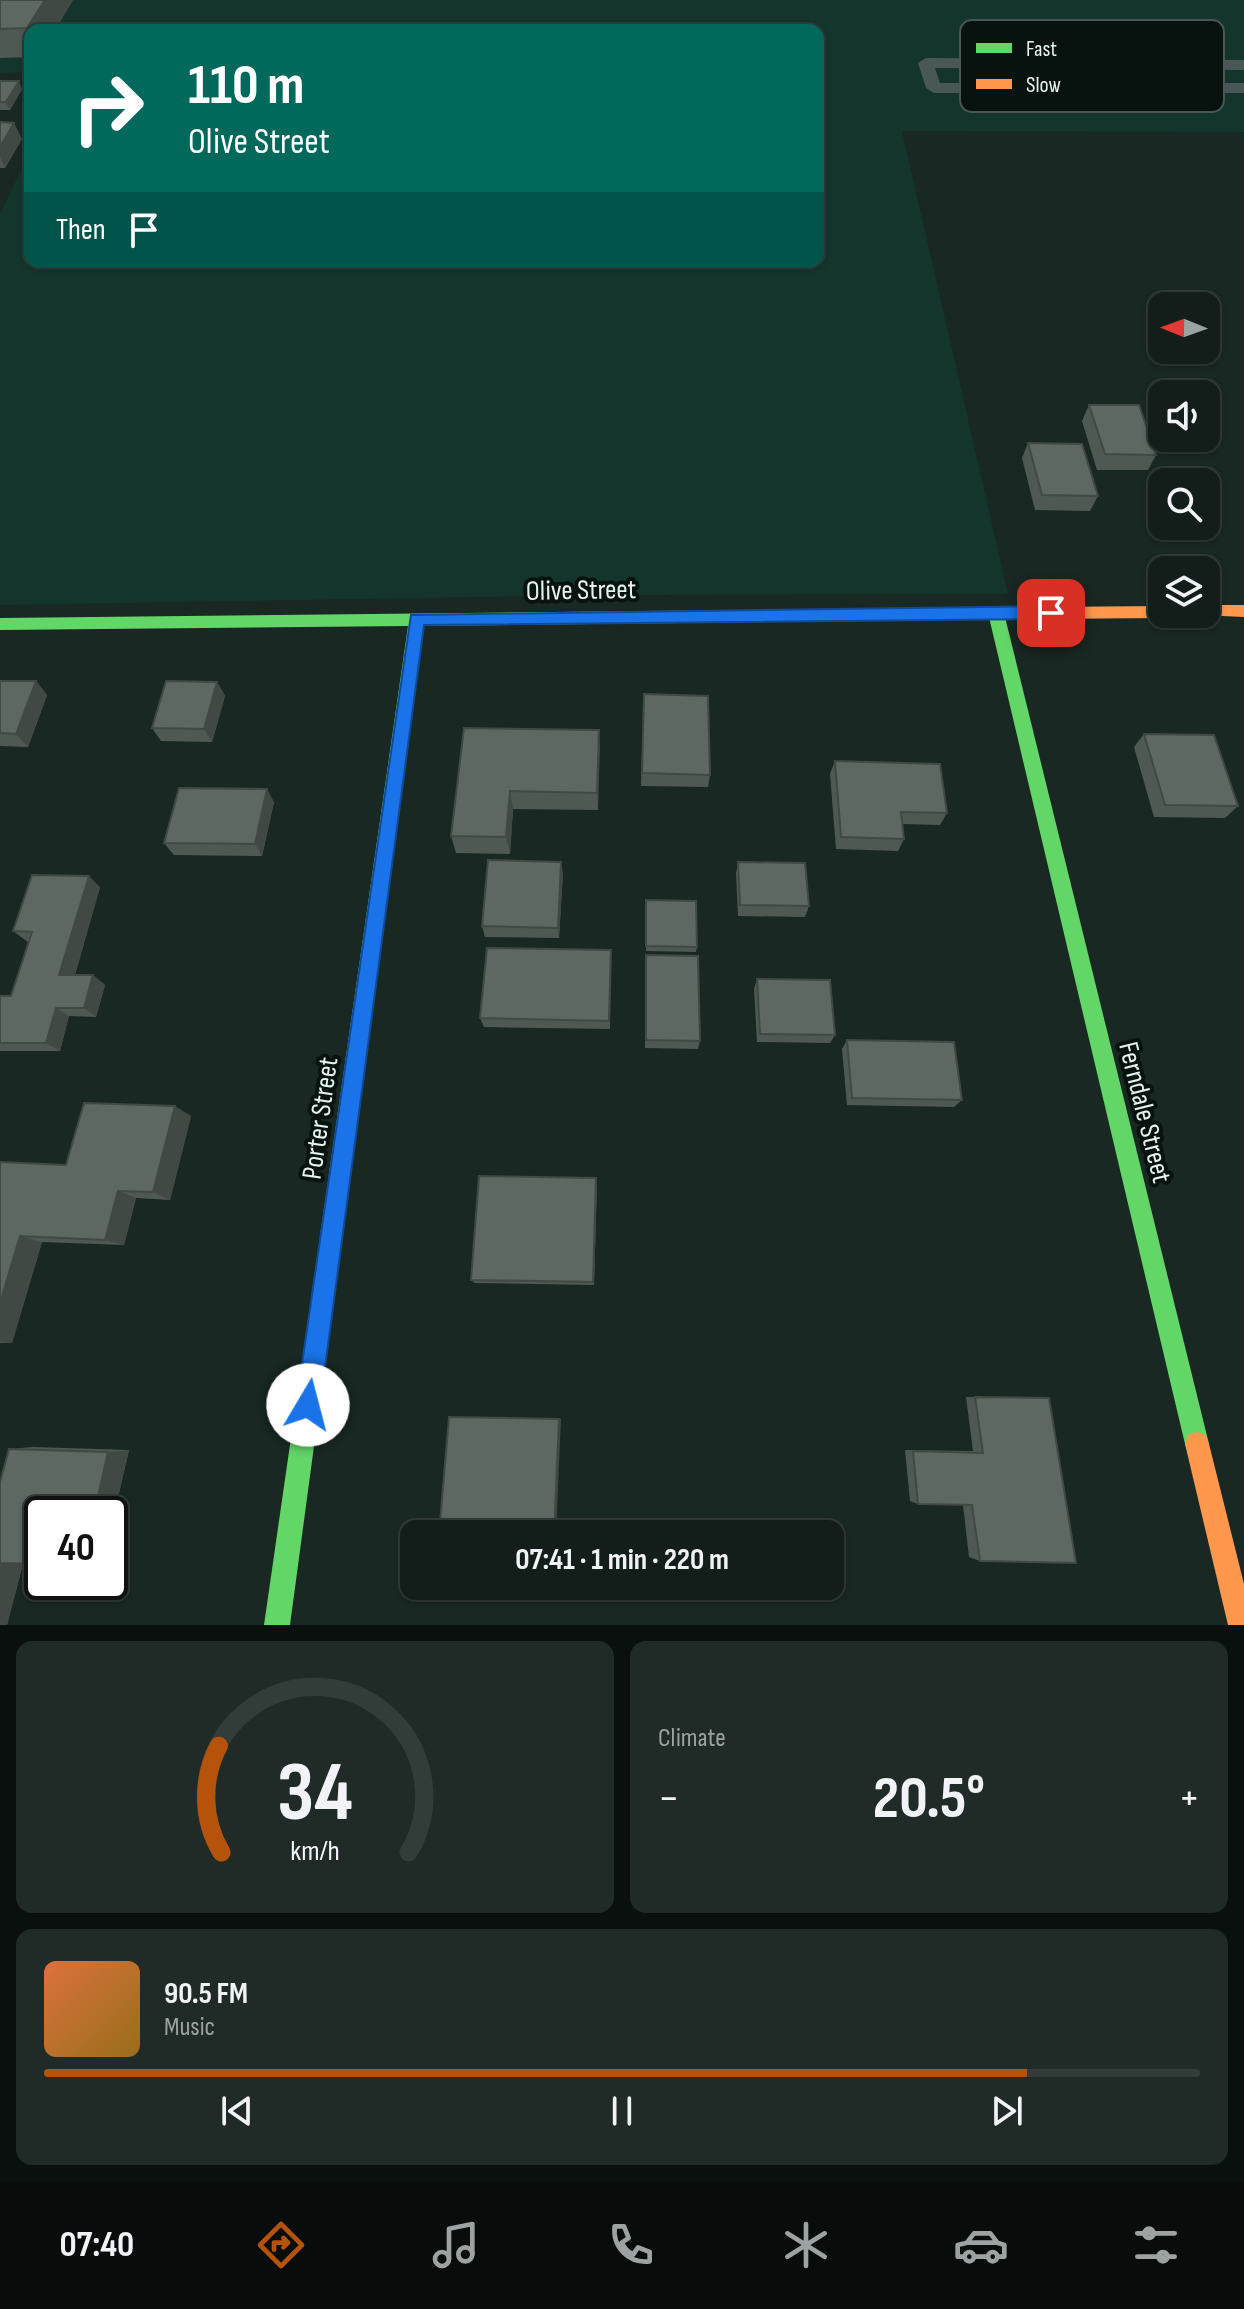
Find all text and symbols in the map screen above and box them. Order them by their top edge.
legend [960,20,1224,112]
text: Fast [1026,36,1057,63]
text: 110 m [188,53,304,120]
icon: right [56,56,160,160]
text: Slow [1026,72,1061,99]
text: Olive Street [188,121,330,164]
icon: arrive [122,208,166,252]
text: Then [56,212,106,248]
north arrow [1148,292,1220,364]
map controls [1148,292,1220,628]
button: sound [1148,380,1220,452]
button: search [1148,468,1220,540]
button: layers [1148,556,1220,628]
street label: Olive Street [526,573,636,608]
pin [1017,579,1085,647]
icon: arrive [1029,591,1073,635]
street label: Ferndale Street [1111,1039,1178,1186]
street label: Porter Street [296,1055,345,1181]
position arrow [266,1363,350,1447]
speed limit sign: 40 [24,1496,128,1600]
text: 07:41 · 1 min · 220 m [515,1542,729,1578]
text: Climate [658,1723,726,1754]
text: 34 [277,1744,353,1844]
text: 20.5° [873,1763,985,1835]
text: − [658,1772,680,1825]
text: + [1178,1772,1200,1825]
text: km/h [290,1834,340,1869]
text: 90.5 FM [164,1976,248,2012]
text: Music [164,2012,215,2043]
icon: previous [215,2089,259,2133]
icon: pause [600,2089,644,2133]
icon: next [985,2089,1029,2133]
icon: directions [253,2217,309,2273]
icon: music [428,2217,484,2273]
icon: phone [603,2217,659,2273]
icon: climate [778,2217,834,2273]
icon: car [953,2217,1009,2273]
icon: filters [1128,2217,1184,2273]
text: 07:40 [60,2224,134,2267]

